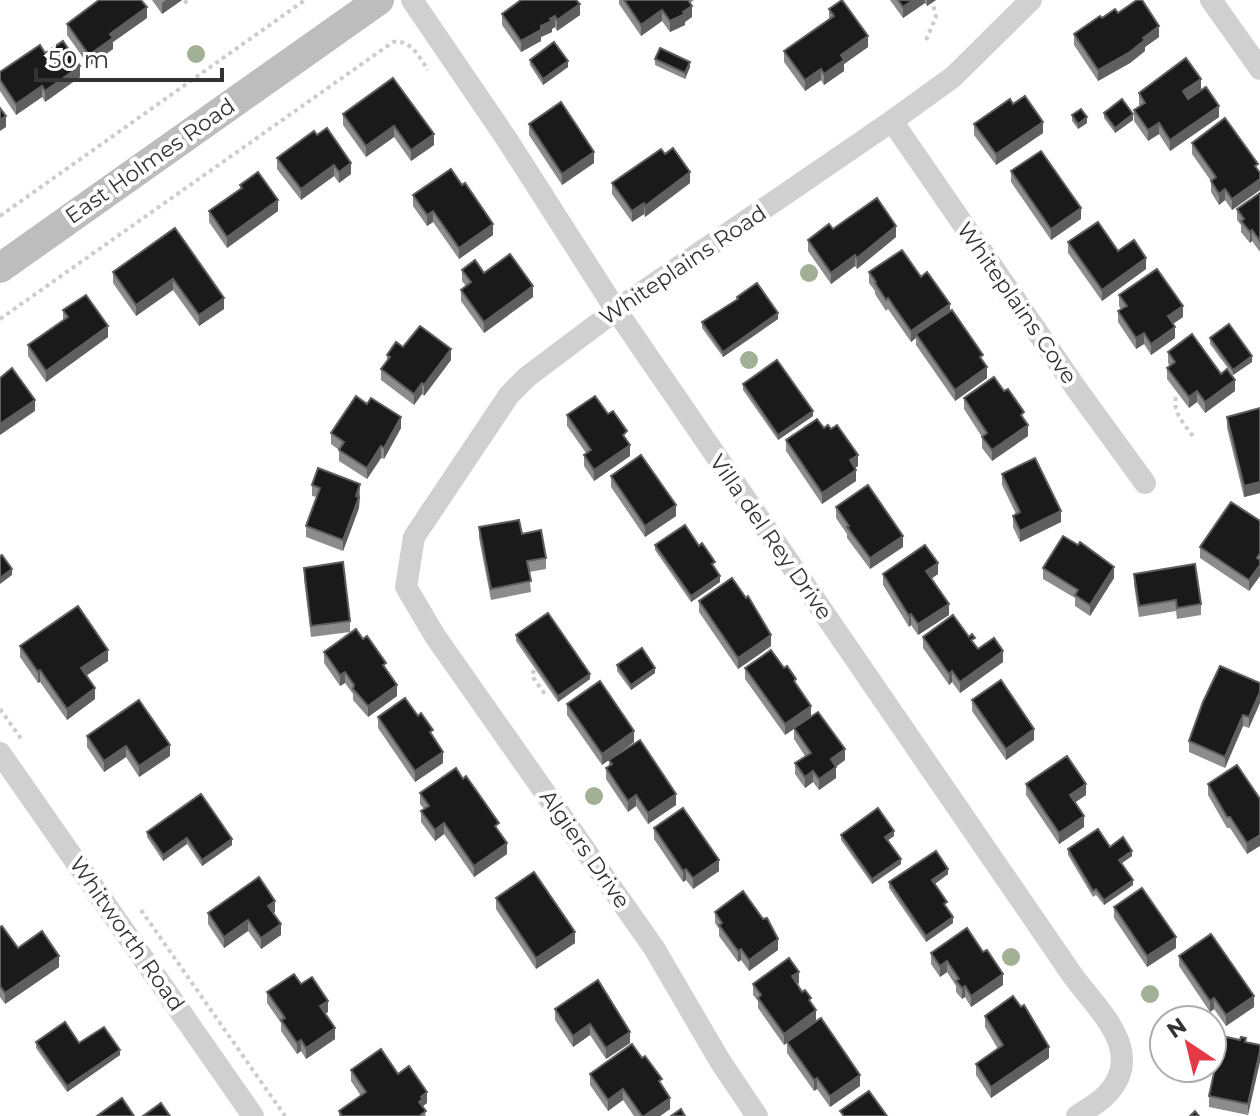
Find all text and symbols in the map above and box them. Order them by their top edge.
scale bar [36,32,222,82]
text: 50 m [48,45,109,74]
street label: East Holmes Road [60,92,240,230]
street label: Whiteplains Road [595,199,771,331]
street label: Whiteplains Cove [951,217,1083,389]
street label: Villa del Rey Drive [704,449,838,625]
street label: Algiers Drive [534,784,636,914]
street label: Whitworth Road [64,852,190,1016]
north arrow [1148,1004,1228,1084]
text: N [1162,1012,1192,1044]

